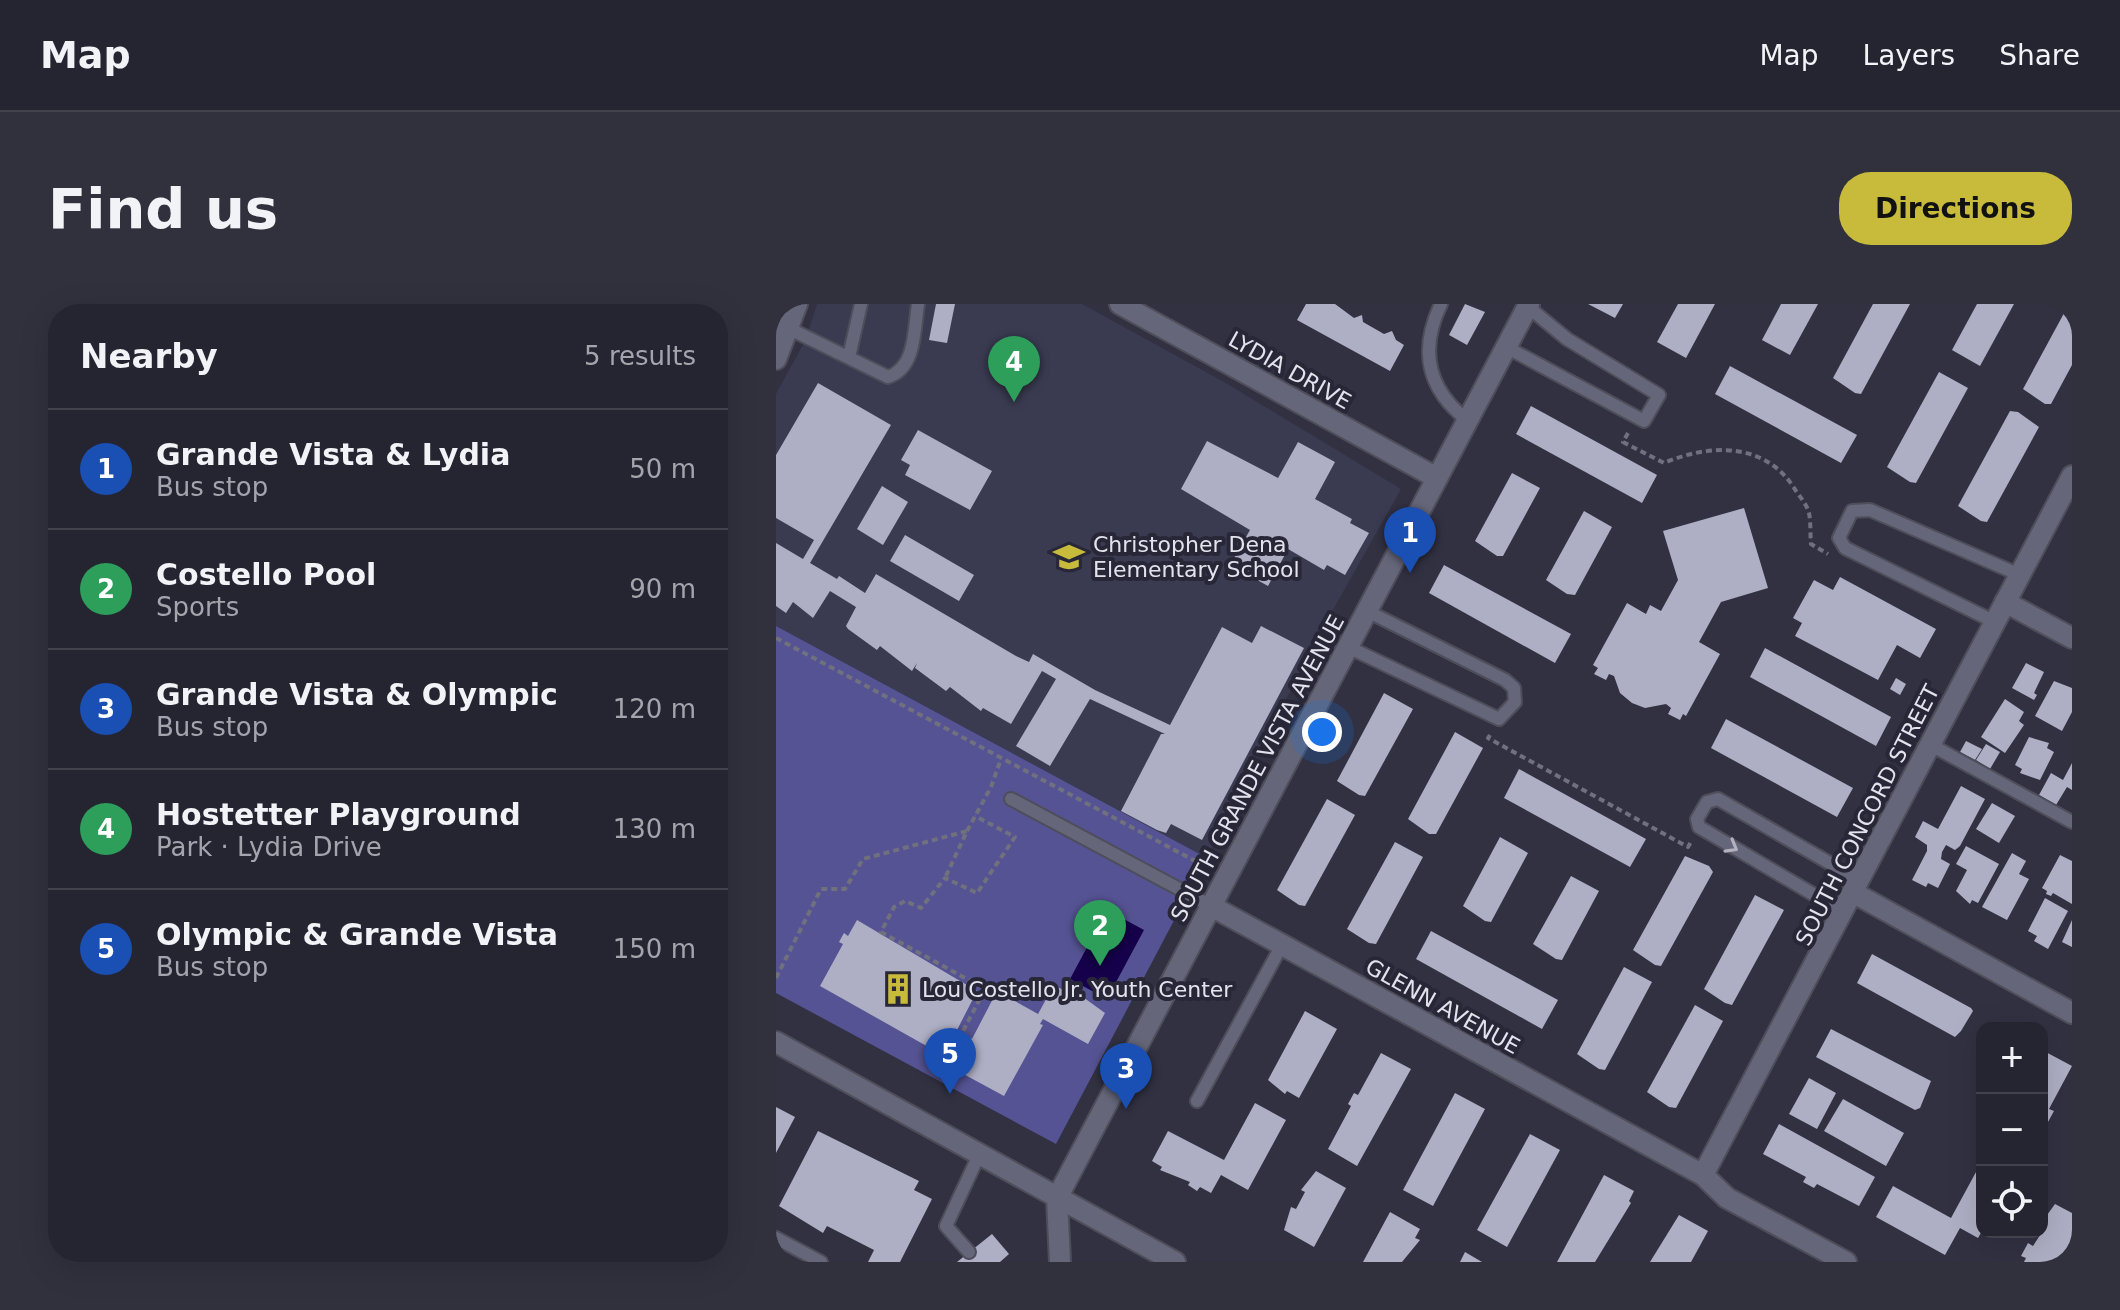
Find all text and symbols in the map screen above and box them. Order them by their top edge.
text: Map [40,33,131,77]
text: Map [1759,39,1819,72]
text: Layers [1863,39,1955,72]
text: Share [1999,39,2080,72]
button: Directions [1839,172,2072,245]
text: Find us [48,176,278,241]
street label: LYDIA DRIVE [1224,327,1355,414]
text: Nearby [80,336,218,376]
pin: 4 [988,336,1040,402]
text: 5 results [584,341,696,371]
text: Grande Vista & Lydia [156,437,510,472]
text: 1 [97,454,115,484]
text: 50 m [629,454,696,484]
text: Bus stop [156,472,268,502]
pin: 1 [1384,507,1436,573]
place label: Christopher Dena Elementary School [1093,532,1300,582]
school or university icon: Christopher Dena Elementary School [1052,540,1086,574]
text: Costello Pool [156,557,376,592]
text: 2 [97,574,115,604]
text: 90 m [629,574,696,604]
text: Sports [156,592,239,622]
street label: SOUTH GRANDE VISTA AVENUE [1166,611,1349,926]
text: Grande Vista & Olympic [156,677,558,712]
street label: SOUTH CONCORD STREET [1791,680,1945,950]
text: 3 [97,694,115,724]
text: 120 m [613,694,696,724]
text: Bus stop [156,712,268,742]
your location [1302,712,1342,752]
text: Hostetter Playground [156,797,521,832]
text: 4 [97,814,115,844]
text: 130 m [613,814,696,844]
text: Park · Lydia Drive [156,832,382,862]
one-way arrow [1723,837,1738,853]
pin: 2 [1074,900,1126,966]
text: Olympic & Grande Vista [156,917,558,952]
text: 5 [97,934,115,964]
text: 150 m [613,934,696,964]
text: Bus stop [156,952,268,982]
street label: GLENN AVENUE [1361,954,1524,1059]
building icon: Lou Costello Jr. Youth Center [881,972,915,1006]
place label: Lou Costello Jr. Youth Center [922,977,1233,1002]
map controls [1976,1022,2048,1238]
button: + [1976,1022,2048,1094]
pin: 5 [924,1028,976,1094]
pin: 3 [1100,1043,1152,1109]
button: − [1976,1094,2048,1166]
button: locate [1976,1166,2048,1238]

